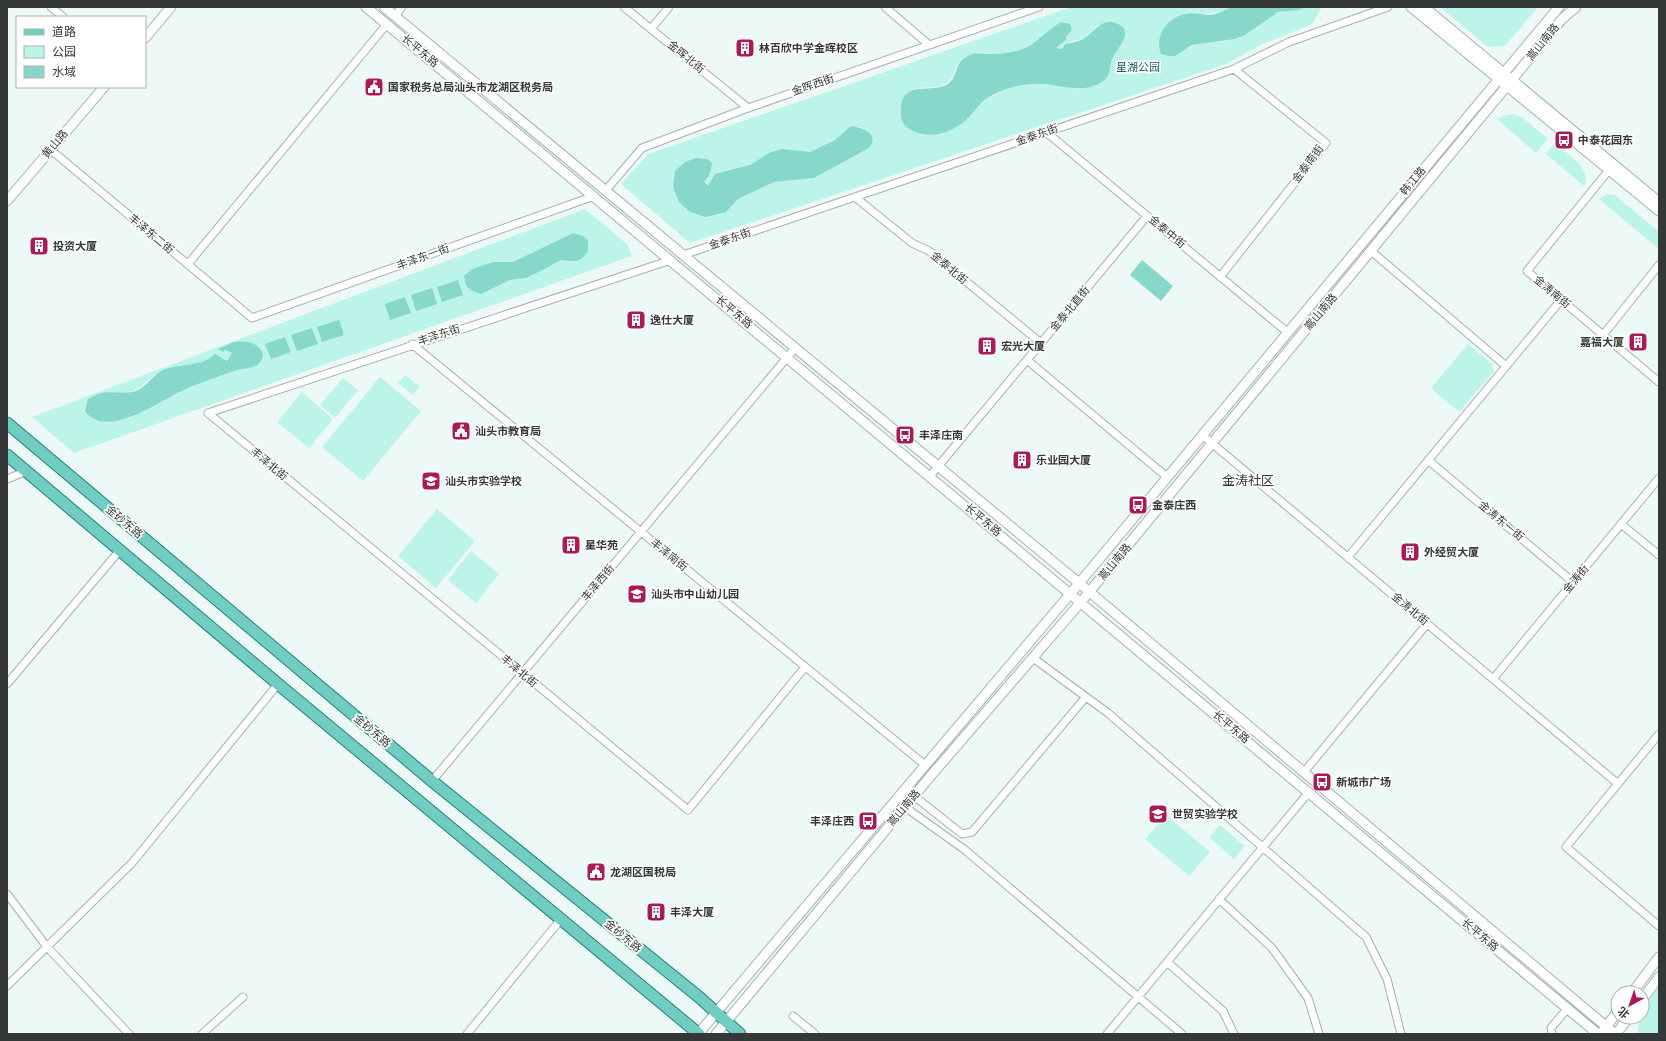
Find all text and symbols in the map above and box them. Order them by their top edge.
legend [16,16,146,88]
street label: 嵩山南路 [1524,21,1562,63]
text: 道路 [52,25,76,39]
street label: 长平东路 [399,32,441,70]
building icon: 林百欣中学金晖校区 [734,37,756,59]
street label: 金晖北街 [665,38,707,76]
place label: 林百欣中学金晖校区 [759,42,858,55]
text: 公园 [52,45,76,59]
park label: 星湖公园 [1116,61,1160,74]
text: 水域 [52,65,76,79]
street label: 金晖西街 [790,72,836,98]
public building icon: 国家税务总局汕头市龙湖区税务局 [363,76,385,98]
place label: 国家税务总局汕头市龙湖区税务局 [388,81,553,94]
street label: 金泰东街 [1014,122,1060,148]
street label: 黄山路 [39,127,71,161]
bus stop icon: 中泰花园东 [1553,129,1575,151]
place label: 中泰花园东 [1578,134,1633,147]
street label: 金泰南街 [1290,143,1326,185]
street label: 韩江路 [1397,164,1429,198]
street label: 丰泽东二街 [126,211,176,257]
street label: 金泰中街 [1146,213,1188,251]
street label: 金泰东街 [707,226,753,252]
building icon: 投资大厦 [28,235,50,257]
place label: 投资大厦 [53,240,97,253]
street label: 丰泽东一街 [395,241,451,273]
street label: 金泰北街 [928,249,970,287]
street label: 金涛南街 [1531,273,1573,311]
street label: 金泰北直街 [1047,284,1093,334]
street label: 嵩山南路 [1302,291,1340,333]
street label: 长平东路 [713,293,755,331]
building icon: 逸仕大厦 [625,309,647,331]
place label: 逸仕大厦 [650,314,694,327]
street label: 丰泽东街 [416,322,462,348]
building icon: 嘉福大厦 [1627,331,1649,353]
building icon: 宏光大厦 [976,335,998,357]
place label: 嘉福大厦 [1580,336,1624,349]
place label: 宏光大厦 [1001,340,1045,353]
public building icon: 汕头市教育局 [450,420,472,442]
bus stop icon: 丰泽庄南 [894,424,916,446]
place label: 汕头市教育局 [475,425,541,438]
place label: 丰泽庄南 [919,429,963,442]
street label: 丰泽北街 [248,445,290,483]
building icon: 乐业园大厦 [1011,449,1033,471]
place label: 乐业园大厦 [1036,454,1091,467]
school or university icon: 汕头市实验学校 [420,470,442,492]
district label: 金涛社区 [1222,473,1274,488]
place label: 汕头市实验学校 [445,475,522,488]
bus stop icon: 金泰庄西 [1127,494,1149,516]
street label: 金涛东一街 [1476,498,1526,544]
place label: 金泰庄西 [1152,499,1196,512]
street label: 长平东路 [962,501,1004,539]
street label: 金砂东路 [103,503,145,541]
building icon: 星华苑 [560,534,582,556]
street label: 丰泽南街 [648,536,690,574]
place label: 星华苑 [585,539,618,552]
street label: 嵩山南路 [1096,541,1134,583]
building icon: 外经贸大厦 [1399,541,1421,563]
place label: 外经贸大厦 [1424,546,1479,559]
street label: 丰泽西街 [579,562,617,604]
street label: 金涛街 [1560,562,1592,596]
school or university icon: 汕头市中山幼儿园 [626,583,648,605]
place label: 汕头市中山幼儿园 [651,588,739,601]
street label: 金涛北街 [1389,590,1431,628]
street label: 丰泽北街 [498,652,540,690]
street label: 长平东路 [1210,708,1252,746]
street label: 金砂东路 [351,712,393,750]
bus stop icon: 新城市广场 [1311,771,1333,793]
place label: 新城市广场 [1336,776,1391,789]
street label: 嵩山南路 [885,787,923,829]
school or university icon: 世贸实验学校 [1147,803,1169,825]
place label: 世贸实验学校 [1172,808,1238,821]
bus stop icon: 丰泽庄西 [857,810,879,832]
place label: 丰泽庄西 [810,815,854,828]
public building icon: 龙湖区国税局 [585,861,607,883]
place label: 龙湖区国税局 [610,866,676,879]
building icon: 丰泽大厦 [645,901,667,923]
place label: 丰泽大厦 [670,906,714,919]
street label: 长平东路 [1459,916,1501,954]
street label: 金砂东路 [602,917,644,955]
north arrow [1610,985,1650,1025]
text: 北 [1616,1004,1632,1021]

